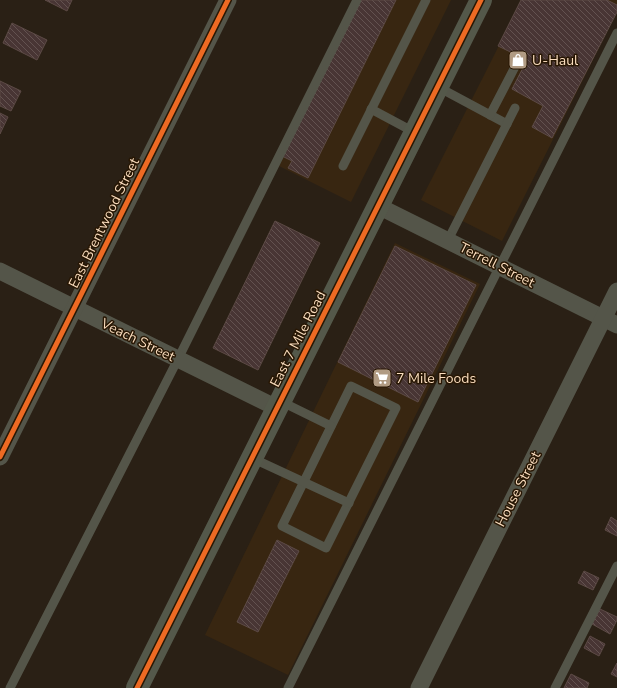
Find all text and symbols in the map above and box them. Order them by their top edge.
shop icon: U-Haul [507,49,529,71]
place label: U-Haul [532,51,579,70]
street label: East Brentwood Street [64,155,144,291]
street label: Terrell Street [456,238,538,292]
street label: East 7 Mile Road [266,288,330,390]
street label: Veach Street [97,314,178,366]
supermarket icon: 7 Mile Foods [371,367,393,389]
place label: 7 Mile Foods [396,369,476,388]
street label: House Street [491,448,545,530]

